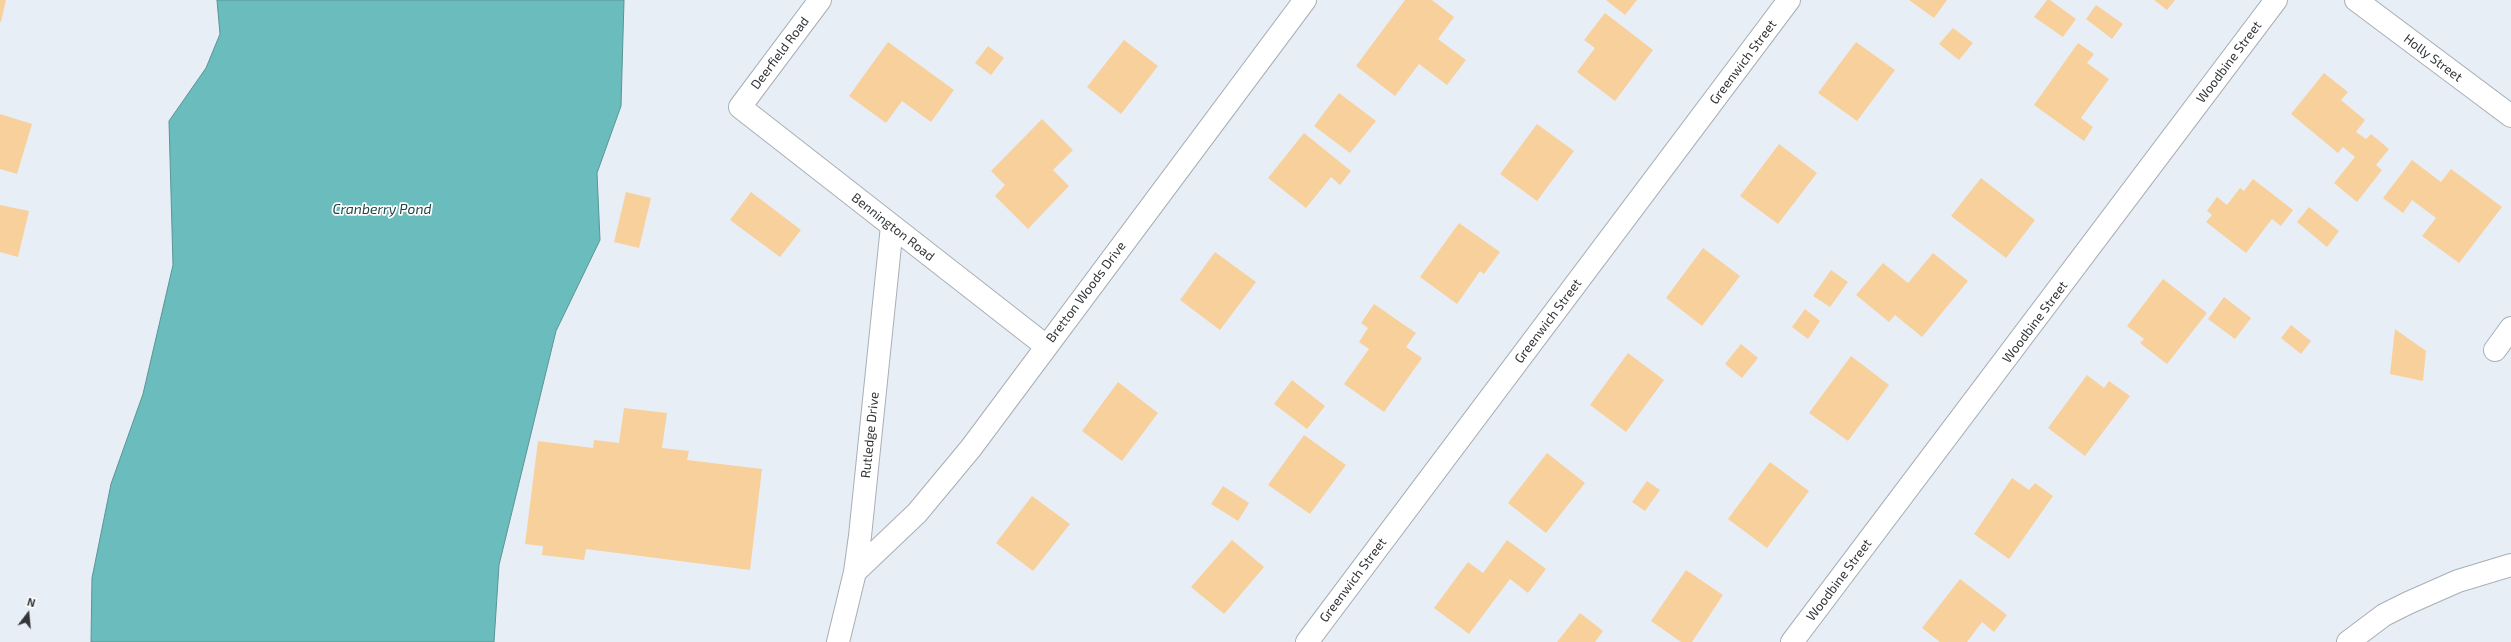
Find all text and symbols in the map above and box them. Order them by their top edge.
street label: Deerfield Road [748,14,812,92]
street label: Greenwich Street [1706,17,1780,107]
street label: Woodbine Street [2193,18,2265,106]
street label: Holly Street [2401,31,2465,85]
street label: Bennington Road [848,190,938,264]
water label: Cranberry Pond [332,201,432,217]
street label: Bretton Woods Drive [1043,238,1129,346]
street label: Greenwich Street [1511,276,1585,366]
street label: Woodbine Street [1999,278,2071,366]
street label: Rutledge Drive [858,391,882,479]
street label: Greenwich Street [1316,535,1390,625]
street label: Woodbine Street [1803,536,1875,624]
north arrow [8,594,48,634]
text: N [26,595,37,609]

